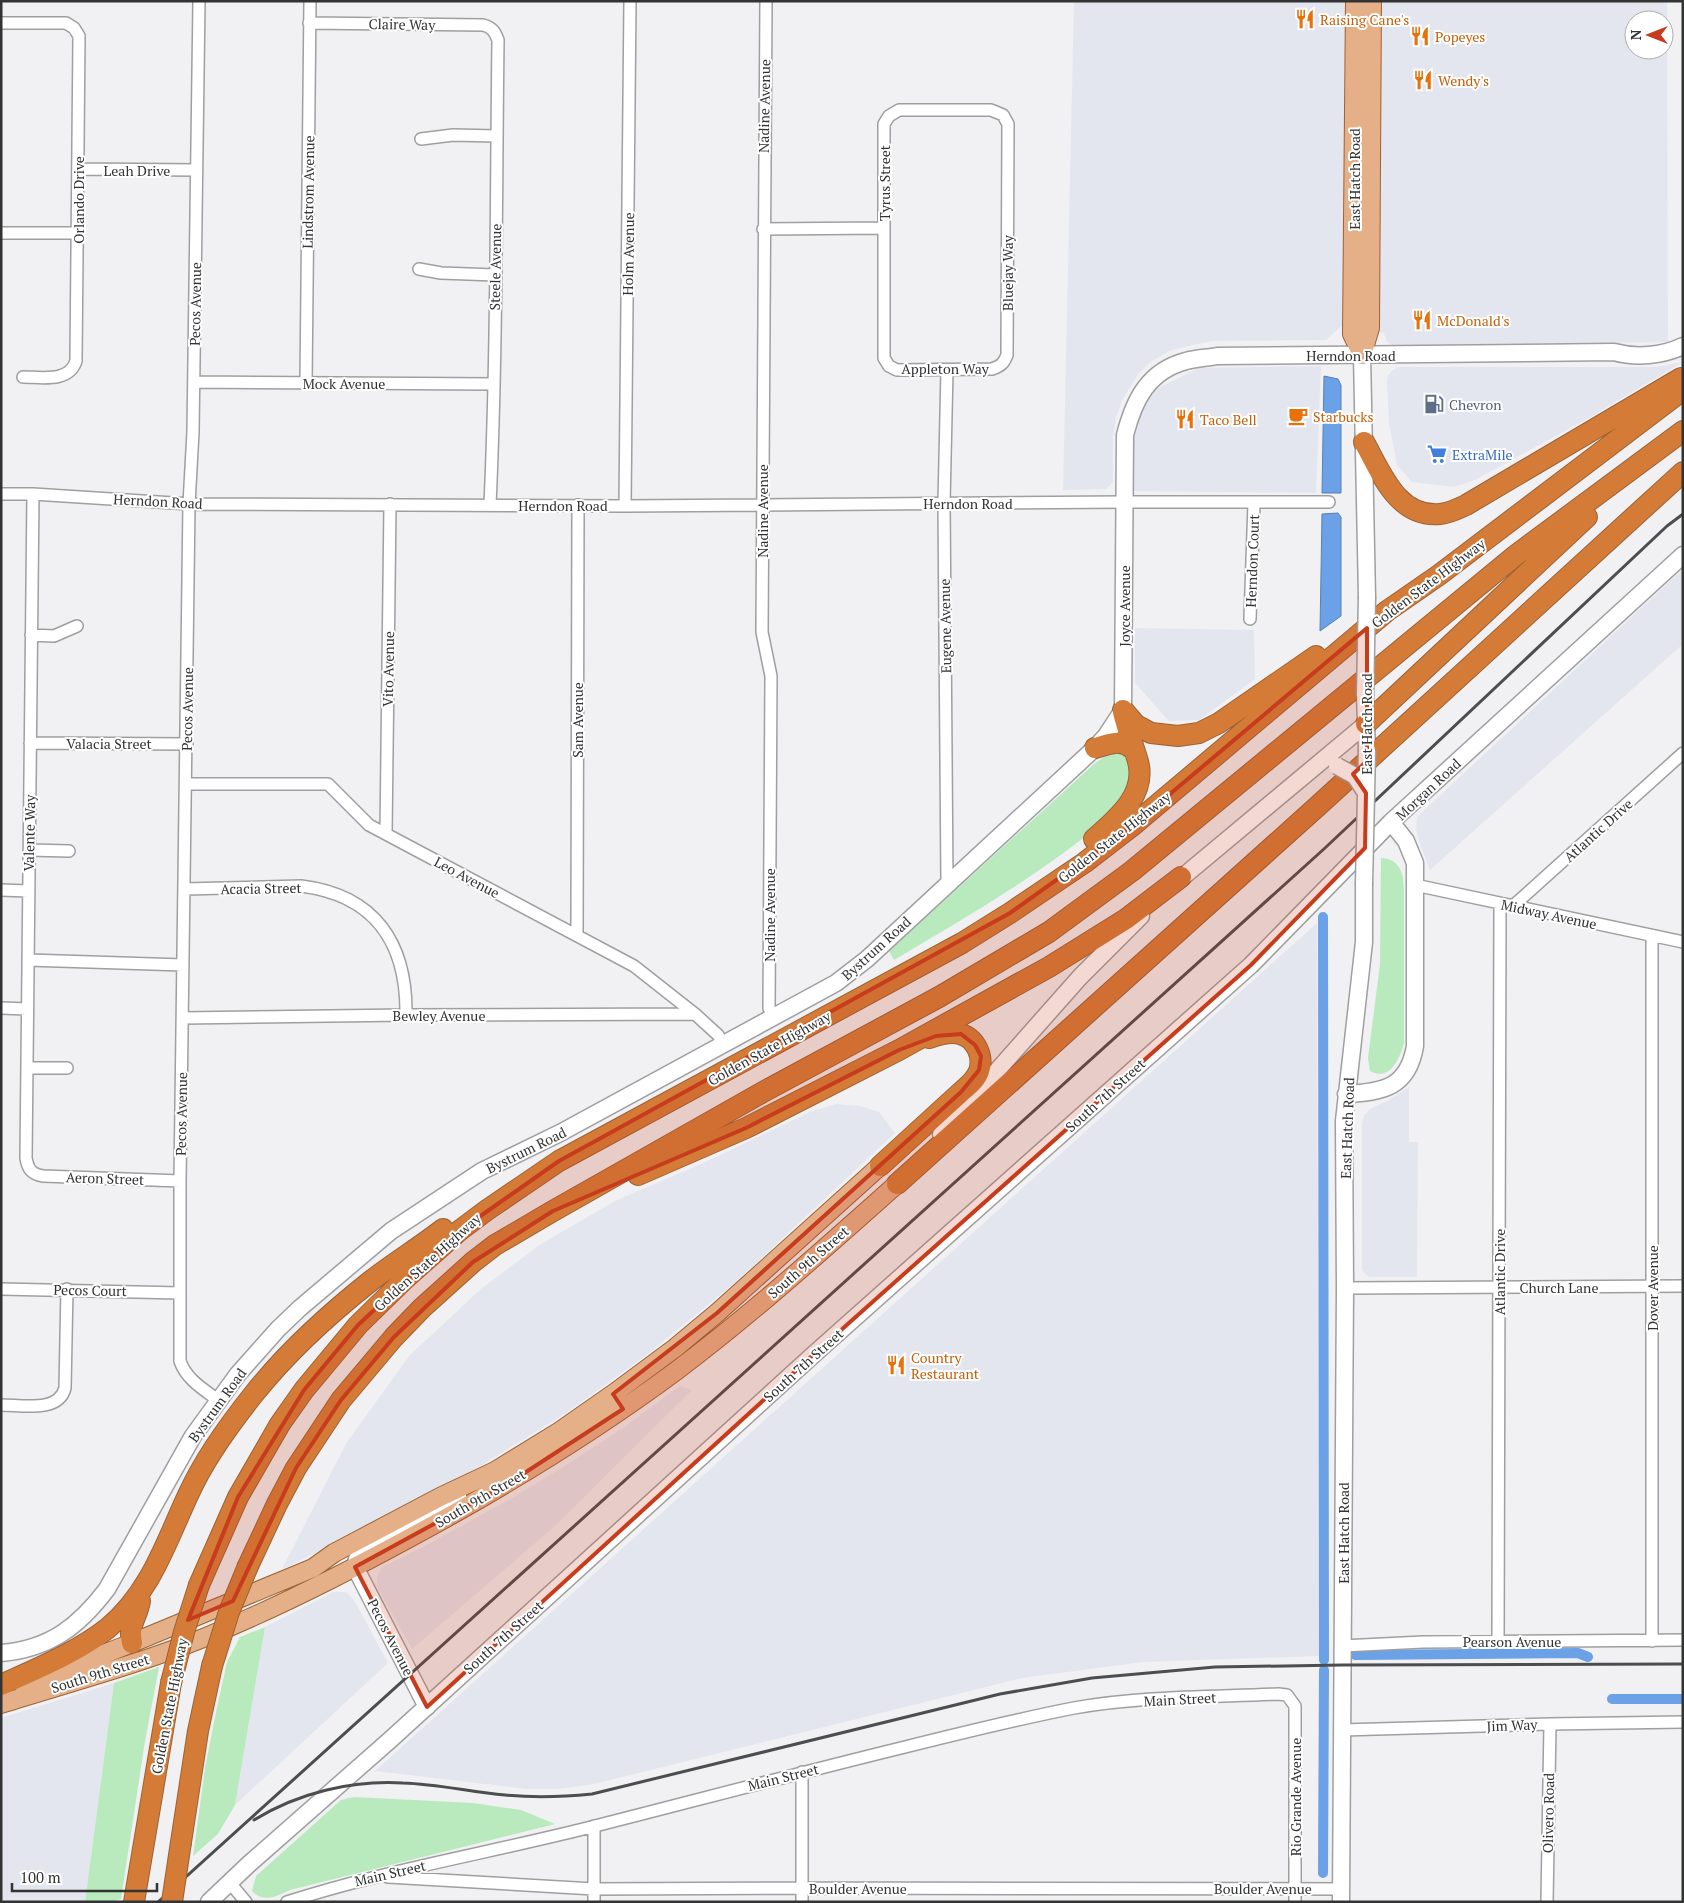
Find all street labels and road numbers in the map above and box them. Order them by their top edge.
street label: Claire Way [369,14,436,34]
street label: Nadine Avenue [754,59,774,153]
street label: East Hatch Road [1345,128,1364,230]
street label: Lindstrom Avenue [298,135,318,249]
street label: Tyrus Street [875,144,894,221]
street label: Orlando Drive [69,156,88,244]
street label: Leah Drive [104,161,170,180]
street label: Holm Avenue [618,212,638,296]
street label: Steele Avenue [485,223,505,311]
street label: Bluejay Way [998,234,1017,311]
street label: Pecos Avenue [185,262,205,346]
street label: Herndon Road [1306,346,1396,365]
street label: Appleton Way [901,359,990,378]
street label: Mock Avenue [303,374,385,393]
street label: Nadine Avenue [753,464,772,558]
street label: Herndon Road [113,489,203,513]
street label: Herndon Road [923,494,1013,513]
street label: Herndon Road [518,496,608,515]
street label: Herndon Court [1241,513,1263,608]
street label: Golden State Highway [1367,533,1490,632]
street label: Joyce Avenue [1115,565,1134,647]
street label: Eugene Avenue [935,578,955,674]
street label: Vito Avenue [378,631,398,707]
street label: Pecos Avenue [177,667,197,751]
street label: East Hatch Road [1357,673,1376,775]
street label: Sam Avenue [568,682,587,758]
street label: Valacia Street [66,734,152,753]
street label: Morgan Road [1391,754,1465,824]
street label: Golden State Highway [1054,787,1175,887]
street label: Valente Way [19,793,39,872]
street label: Atlantic Drive [1560,794,1636,866]
street label: Leo Avenue [431,852,503,902]
street label: Nadine Avenue [760,868,779,962]
street label: Acacia Street [220,878,303,898]
street label: Midway Avenue [1499,895,1599,933]
street label: Bystrum Road [837,912,915,984]
street label: Bewley Avenue [393,1006,485,1025]
street label: Golden State Highway [704,1006,835,1090]
street label: South 7th Street [1061,1054,1150,1136]
street label: Pecos Avenue [171,1072,191,1156]
street label: East Hatch Road [1336,1077,1358,1179]
street label: Bystrum Road [483,1122,569,1178]
street label: Aeron Street [66,1167,145,1189]
street label: Golden State Highway [369,1208,485,1315]
street label: South 9th Street [763,1221,853,1303]
street label: Atlantic Drive [1490,1229,1509,1315]
street label: Dover Avenue [1643,1245,1662,1331]
street label: Church Lane [1520,1278,1598,1297]
street label: Pecos Court [53,1280,128,1300]
street label: South 7th Street [759,1324,848,1406]
street label: Bystrum Road [184,1364,250,1446]
street label: South 9th Street [431,1464,529,1532]
street label: East Hatch Road [1334,1482,1353,1584]
street label: Pecos Avenue [363,1595,419,1679]
street label: South 7th Street [459,1596,548,1678]
street label: Pearson Avenue [1463,1632,1561,1651]
street label: Golden State Highway [147,1636,192,1775]
street label: South 9th Street [49,1649,152,1697]
street label: Main Street [1143,1688,1217,1710]
street label: Jim Way [1486,1715,1539,1735]
street label: Rio Grande Avenue [1286,1738,1305,1856]
street label: Main Street [746,1759,821,1795]
street label: Olivero Road [1538,1772,1558,1853]
street label: Main Street [353,1855,428,1890]
street label: Boulder Avenue [809,1879,907,1898]
street label: Boulder Avenue [1214,1879,1312,1898]

